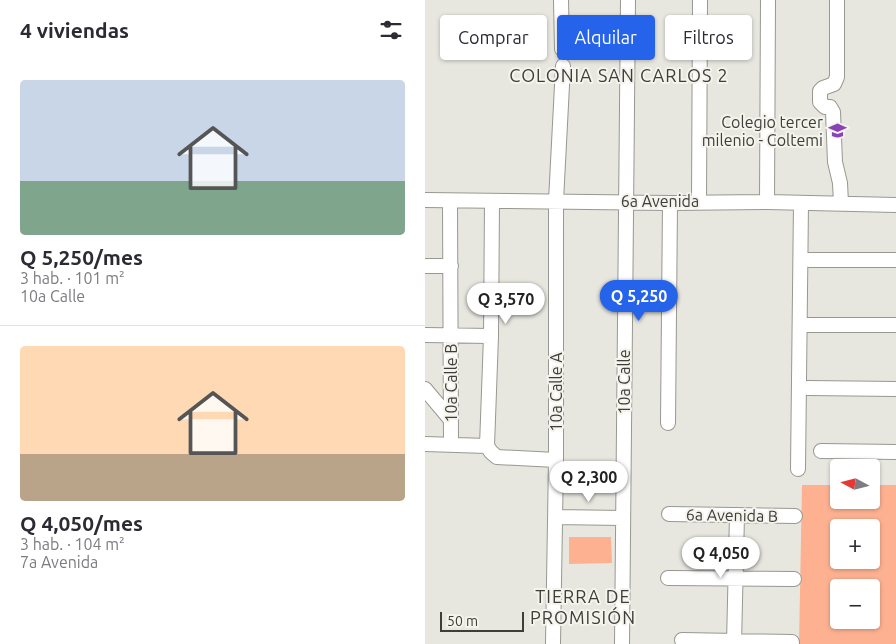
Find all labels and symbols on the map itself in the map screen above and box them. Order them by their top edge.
district label: COLONIA SAN CARLOS 2 [509,65,729,85]
place label: Colegio tercer milenio - Coltemi [702,113,823,149]
school or university icon: Colegio tercer milenio - Coltemi [827,121,847,141]
street label: 6a Avenida [621,192,699,210]
pin: Q 5,250 [593,280,685,322]
pin: Q 3,570 [460,282,552,325]
street label: 10a Calle B [442,343,460,423]
street label: 10a Calle [615,349,633,415]
street label: 10a Calle A [547,352,565,432]
north arrow [830,459,880,509]
pin: Q 2,300 [543,460,635,503]
street label: 6a Avenida B [686,505,778,525]
pin: Q 4,050 [675,536,767,579]
district label: TIERRA DE PROMISIÓN [530,586,636,627]
scale bar [440,609,524,632]

